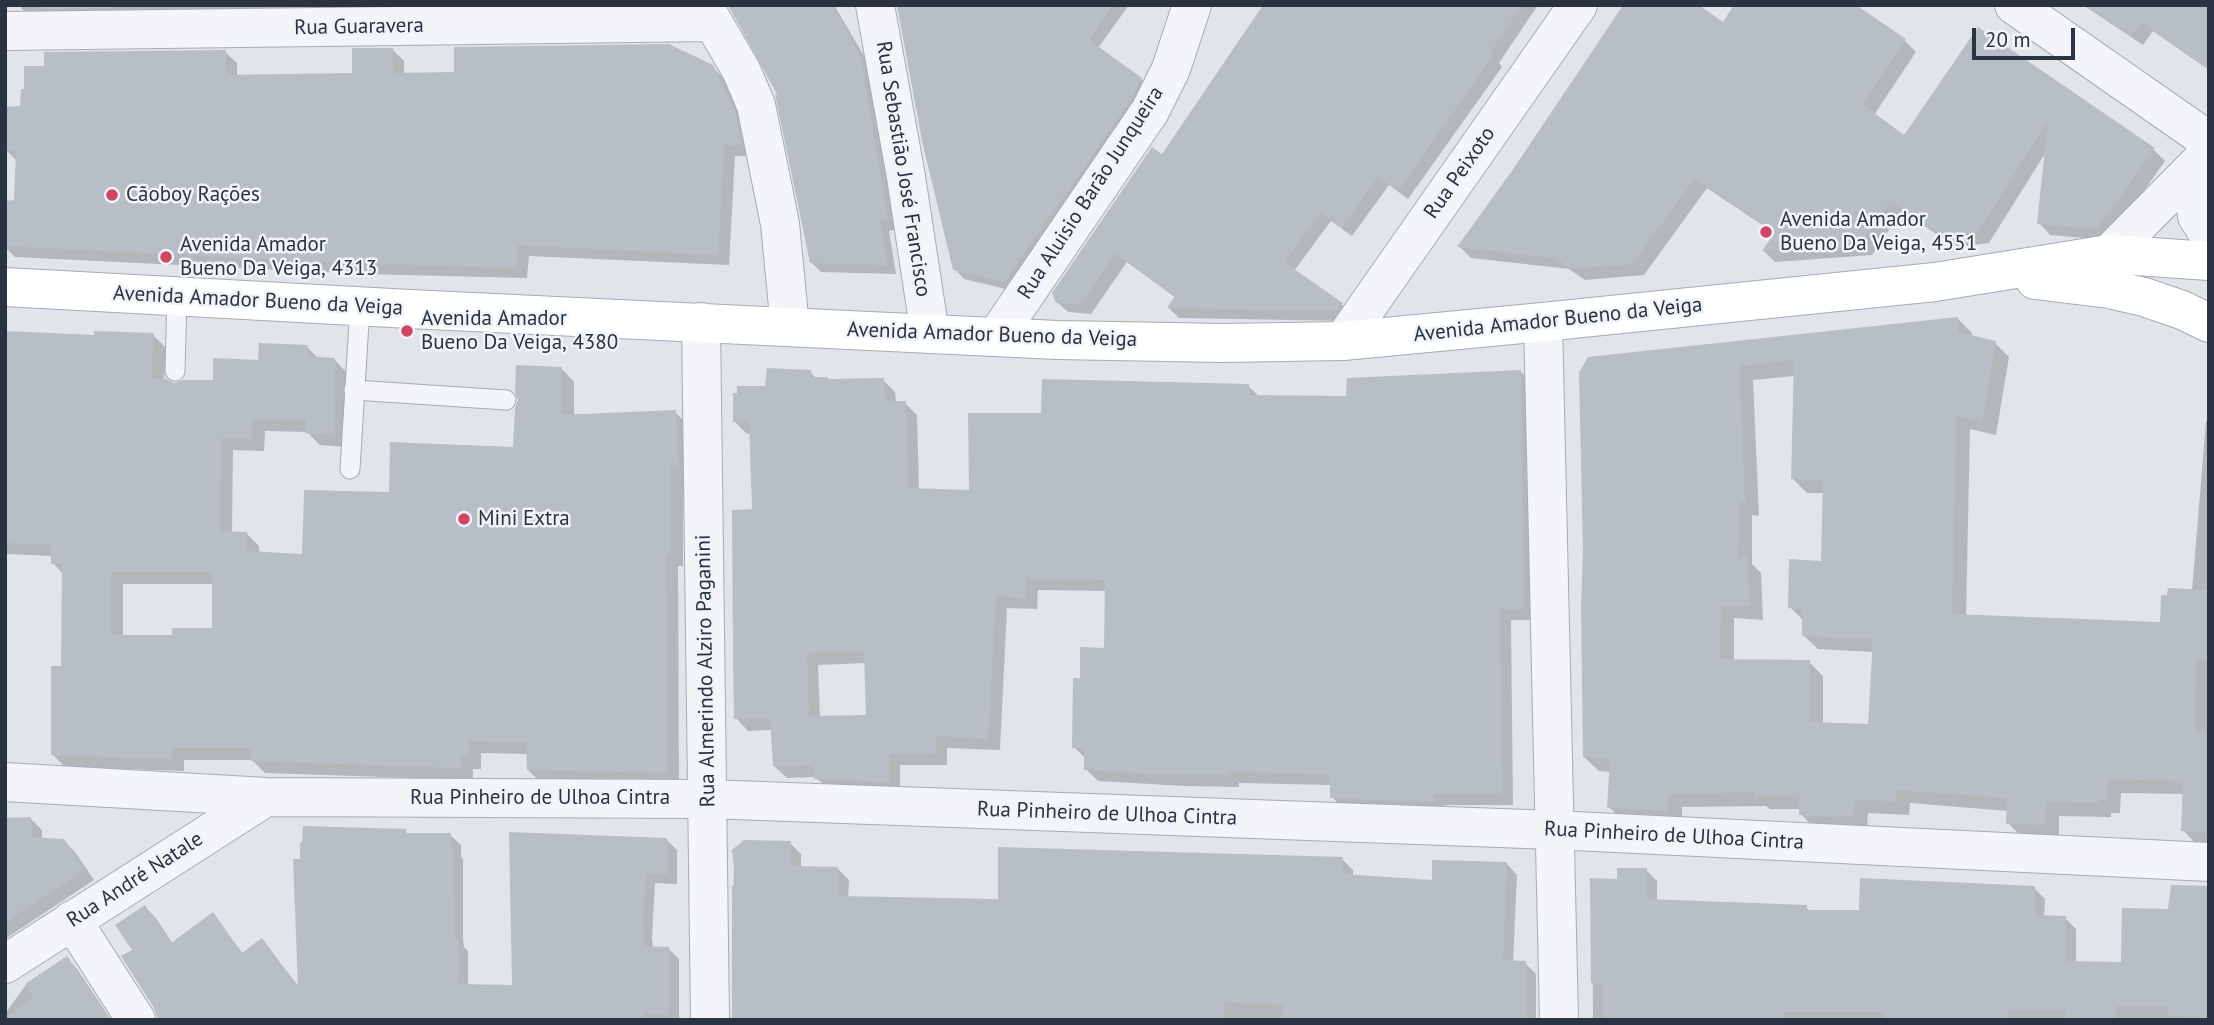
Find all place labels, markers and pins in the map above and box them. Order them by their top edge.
place label: Cãoboy Rações [126,182,260,208]
marker: Cãoboy Rações [104,187,120,203]
place label: Avenida Amador Bueno Da Veiga, 4551 [1780,207,1977,257]
marker: Avenida Amador Bueno Da Veiga, 4551 [1758,224,1774,240]
place label: Avenida Amador Bueno Da Veiga, 4313 [180,232,377,282]
marker: Avenida Amador Bueno Da Veiga, 4313 [158,249,174,265]
place label: Avenida Amador Bueno Da Veiga, 4380 [421,306,618,356]
marker: Avenida Amador Bueno Da Veiga, 4380 [399,323,415,339]
place label: Mini Extra [478,506,570,532]
marker: Mini Extra [456,511,472,527]

